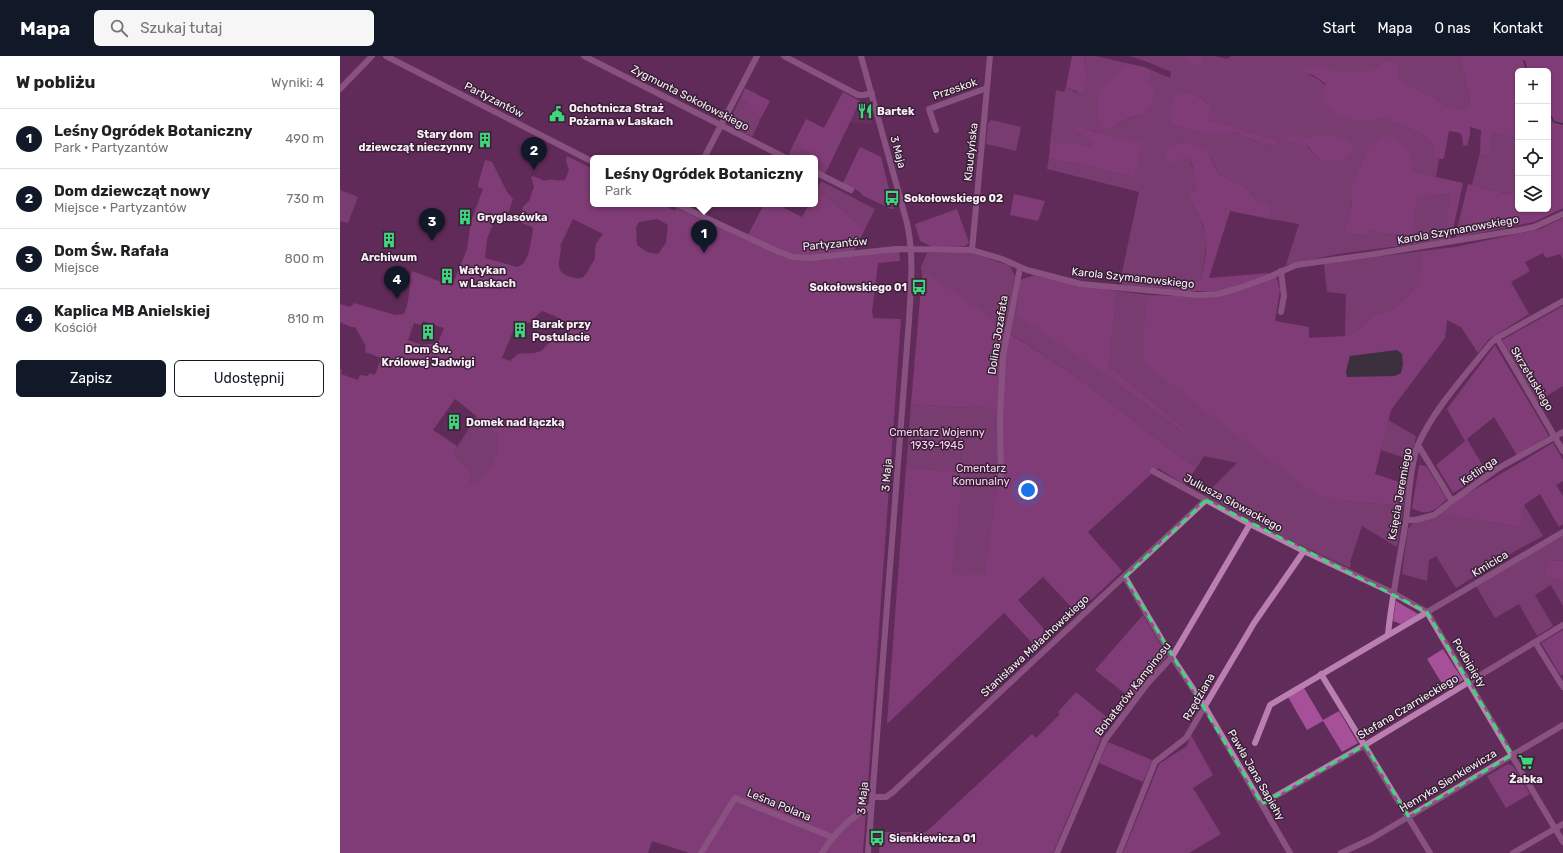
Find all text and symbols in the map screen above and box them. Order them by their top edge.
search box [94,10,374,46]
text: Mapa [20,17,70,40]
icon: search [108,17,130,39]
text: Szukaj tutaj [140,19,222,37]
text: Start [1323,20,1355,37]
text: Mapa [1377,20,1412,37]
text: O nas [1434,20,1471,37]
text: Kontakt [1493,20,1543,37]
street label: Zygmunta Sokołowskiego [629,63,751,133]
map controls [1515,68,1551,212]
button: + [1515,68,1551,104]
text: W pobliżu [16,72,95,92]
text: Wyniki: 4 [271,75,324,90]
street label: Przeskok [931,75,979,103]
street label: Partyzantów [462,79,526,121]
place label: Ochotnicza Straż Pożarna w Laskach [569,102,673,128]
restaurant icon: Bartek [856,102,874,120]
button: − [1515,104,1551,140]
public building icon: Ochotnicza Straż Pożarna w Laskach [548,105,566,123]
place label: Bartek [877,105,915,118]
text: Leśny Ogródek Botaniczny [54,122,253,140]
street label: Klaudyńska [961,122,981,182]
place label: Stary dom dziewcząt nieczynny [359,128,473,154]
text: 1 [26,131,32,146]
text: 490 m [285,131,324,146]
building icon: Stary dom dziewcząt nieczynny [476,131,494,149]
street label: 3 Maja [887,134,909,170]
pin: 2 [521,137,547,170]
text: Park · Partyzantów [54,140,169,155]
button: locate [1515,140,1551,176]
popup [590,155,818,207]
text: Leśny Ogródek Botaniczny [605,165,803,183]
button: layers [1515,176,1551,212]
text: Dom dziewcząt nowy [54,182,210,200]
text: Park [605,183,632,198]
bus stop icon: Sokołowskiego 02 [883,189,901,207]
text: 2 [25,191,33,206]
text: 730 m [287,191,324,206]
place label: Sokołowskiego 02 [904,192,1003,205]
text: Miejsce · Partyzantów [54,200,187,215]
pin: 3 [419,208,445,241]
building icon: Gryglasówka [456,208,474,226]
place label: Gryglasówka [477,211,548,224]
street label: Karola Szymanowskiego [1396,213,1520,247]
pin: 1 [691,220,717,253]
building icon: Archiwum [380,231,398,249]
street label: Partyzantów [802,235,868,253]
text: Dom Św. Rafała [54,242,169,260]
text: 3 [25,251,33,266]
text: 800 m [284,251,324,266]
place label: Archiwum [361,251,417,264]
text: Miejsce [54,260,99,275]
place label: Watykan w Laskach [459,264,516,290]
street label: Karola Szymanowskiego [1071,265,1195,291]
pin: 4 [384,266,410,299]
building icon: Watykan w Laskach [438,267,456,285]
bus stop icon: Sokołowskiego 01 [910,278,928,296]
place label: Sokołowskiego 01 [810,281,907,294]
street label: Dolina Jozafata [985,294,1011,376]
text: Kaplica MB Anielskiej [54,302,210,320]
text: 4 [25,311,33,326]
text: 810 m [287,311,324,326]
place label: Barak przy Postulacie [532,318,591,344]
text: Kościół [54,320,97,335]
building icon: Barak przy Postulacie [511,321,529,339]
building icon: Dom Św. Królowej Jadwigi [419,323,437,341]
place label: Dom Św. Królowej Jadwigi [381,343,475,369]
street label: Skrzetuskiego [1508,345,1556,413]
button: Zapisz [16,360,166,397]
button: Udostępnij [174,360,324,397]
building icon: Domek nad łączką [445,413,463,431]
place label: Domek nad łączką [466,416,564,429]
park label: Cmentarz Wojenny 1939-1945 [889,426,985,452]
street label: Księcia Jeremiego [1385,447,1415,541]
street label: Ketlinga [1458,454,1500,488]
street label: 3 Maja [879,458,895,492]
park label: Cmentarz Komunalny [953,462,1009,488]
street label: Juliusza Słowackiego [1182,472,1284,534]
your location [1018,480,1038,500]
street label: Kmicica [1470,548,1510,580]
street label: Stanisława Małachowskiego [978,592,1092,700]
street label: Podbipięty [1449,636,1489,690]
street label: Bohaterów Kampinosu [1092,640,1174,738]
street label: Rzędziana [1180,671,1218,723]
street label: Stefana Czarnieckiego [1355,672,1461,742]
street label: Pawła Jana Sapiehy [1225,727,1287,823]
street label: Henryka Sienkiewicza [1397,747,1499,815]
supermarket icon: Żabka [1517,753,1535,771]
place label: Żabka [1509,773,1543,786]
street label: 3 Maja [855,781,871,815]
street label: Leśna Polana [745,786,813,824]
bus stop icon: Sienkiewicza 01 [868,829,886,847]
place label: Sienkiewicza 01 [889,832,976,845]

